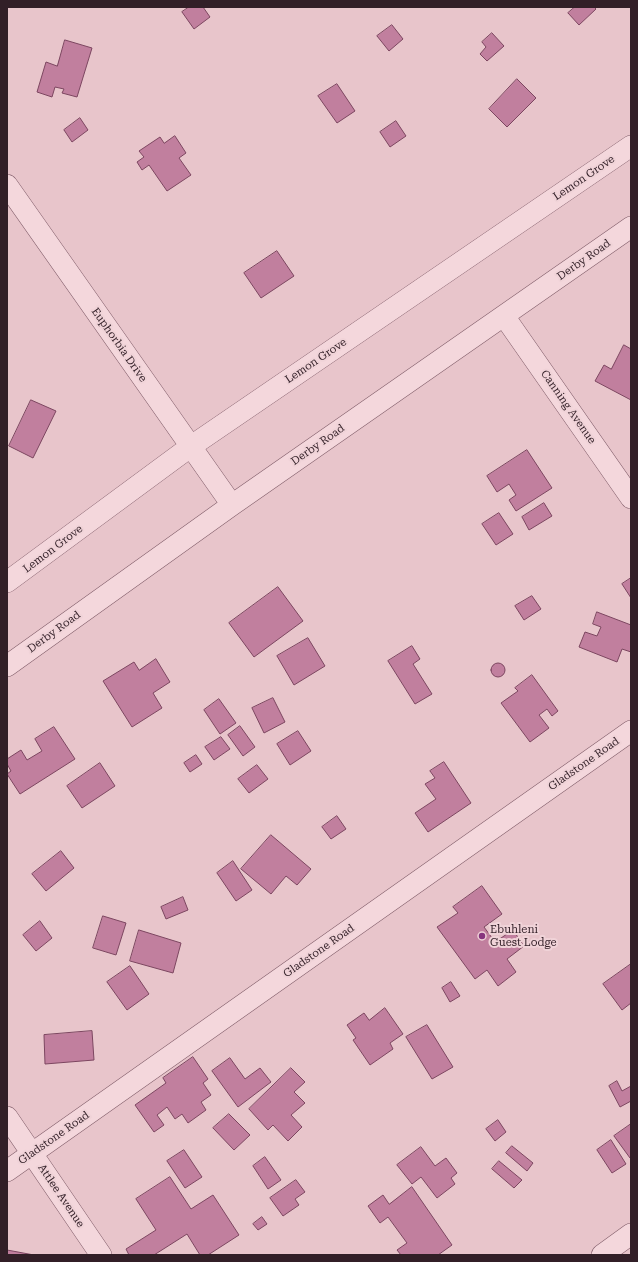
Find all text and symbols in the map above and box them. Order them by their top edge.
street label: Lemon Grove [551,153,617,203]
street label: Derby Road [555,237,613,283]
street label: Euphorbia Drive [88,305,150,385]
street label: Lemon Grove [283,336,349,386]
street label: Canning Avenue [538,368,598,446]
street label: Derby Road [289,422,347,468]
street label: Lemon Grove [21,522,85,576]
street label: Derby Road [25,608,83,656]
street label: Gladstone Road [546,735,622,793]
street label: Gladstone Road [281,922,357,980]
place label: Ebuhleni Guest Lodge [490,923,557,949]
marker: Ebuhleni Guest Lodge [477,931,487,941]
street label: Gladstone Road [16,1109,92,1167]
street label: Attlee Avenue [35,1162,87,1230]

